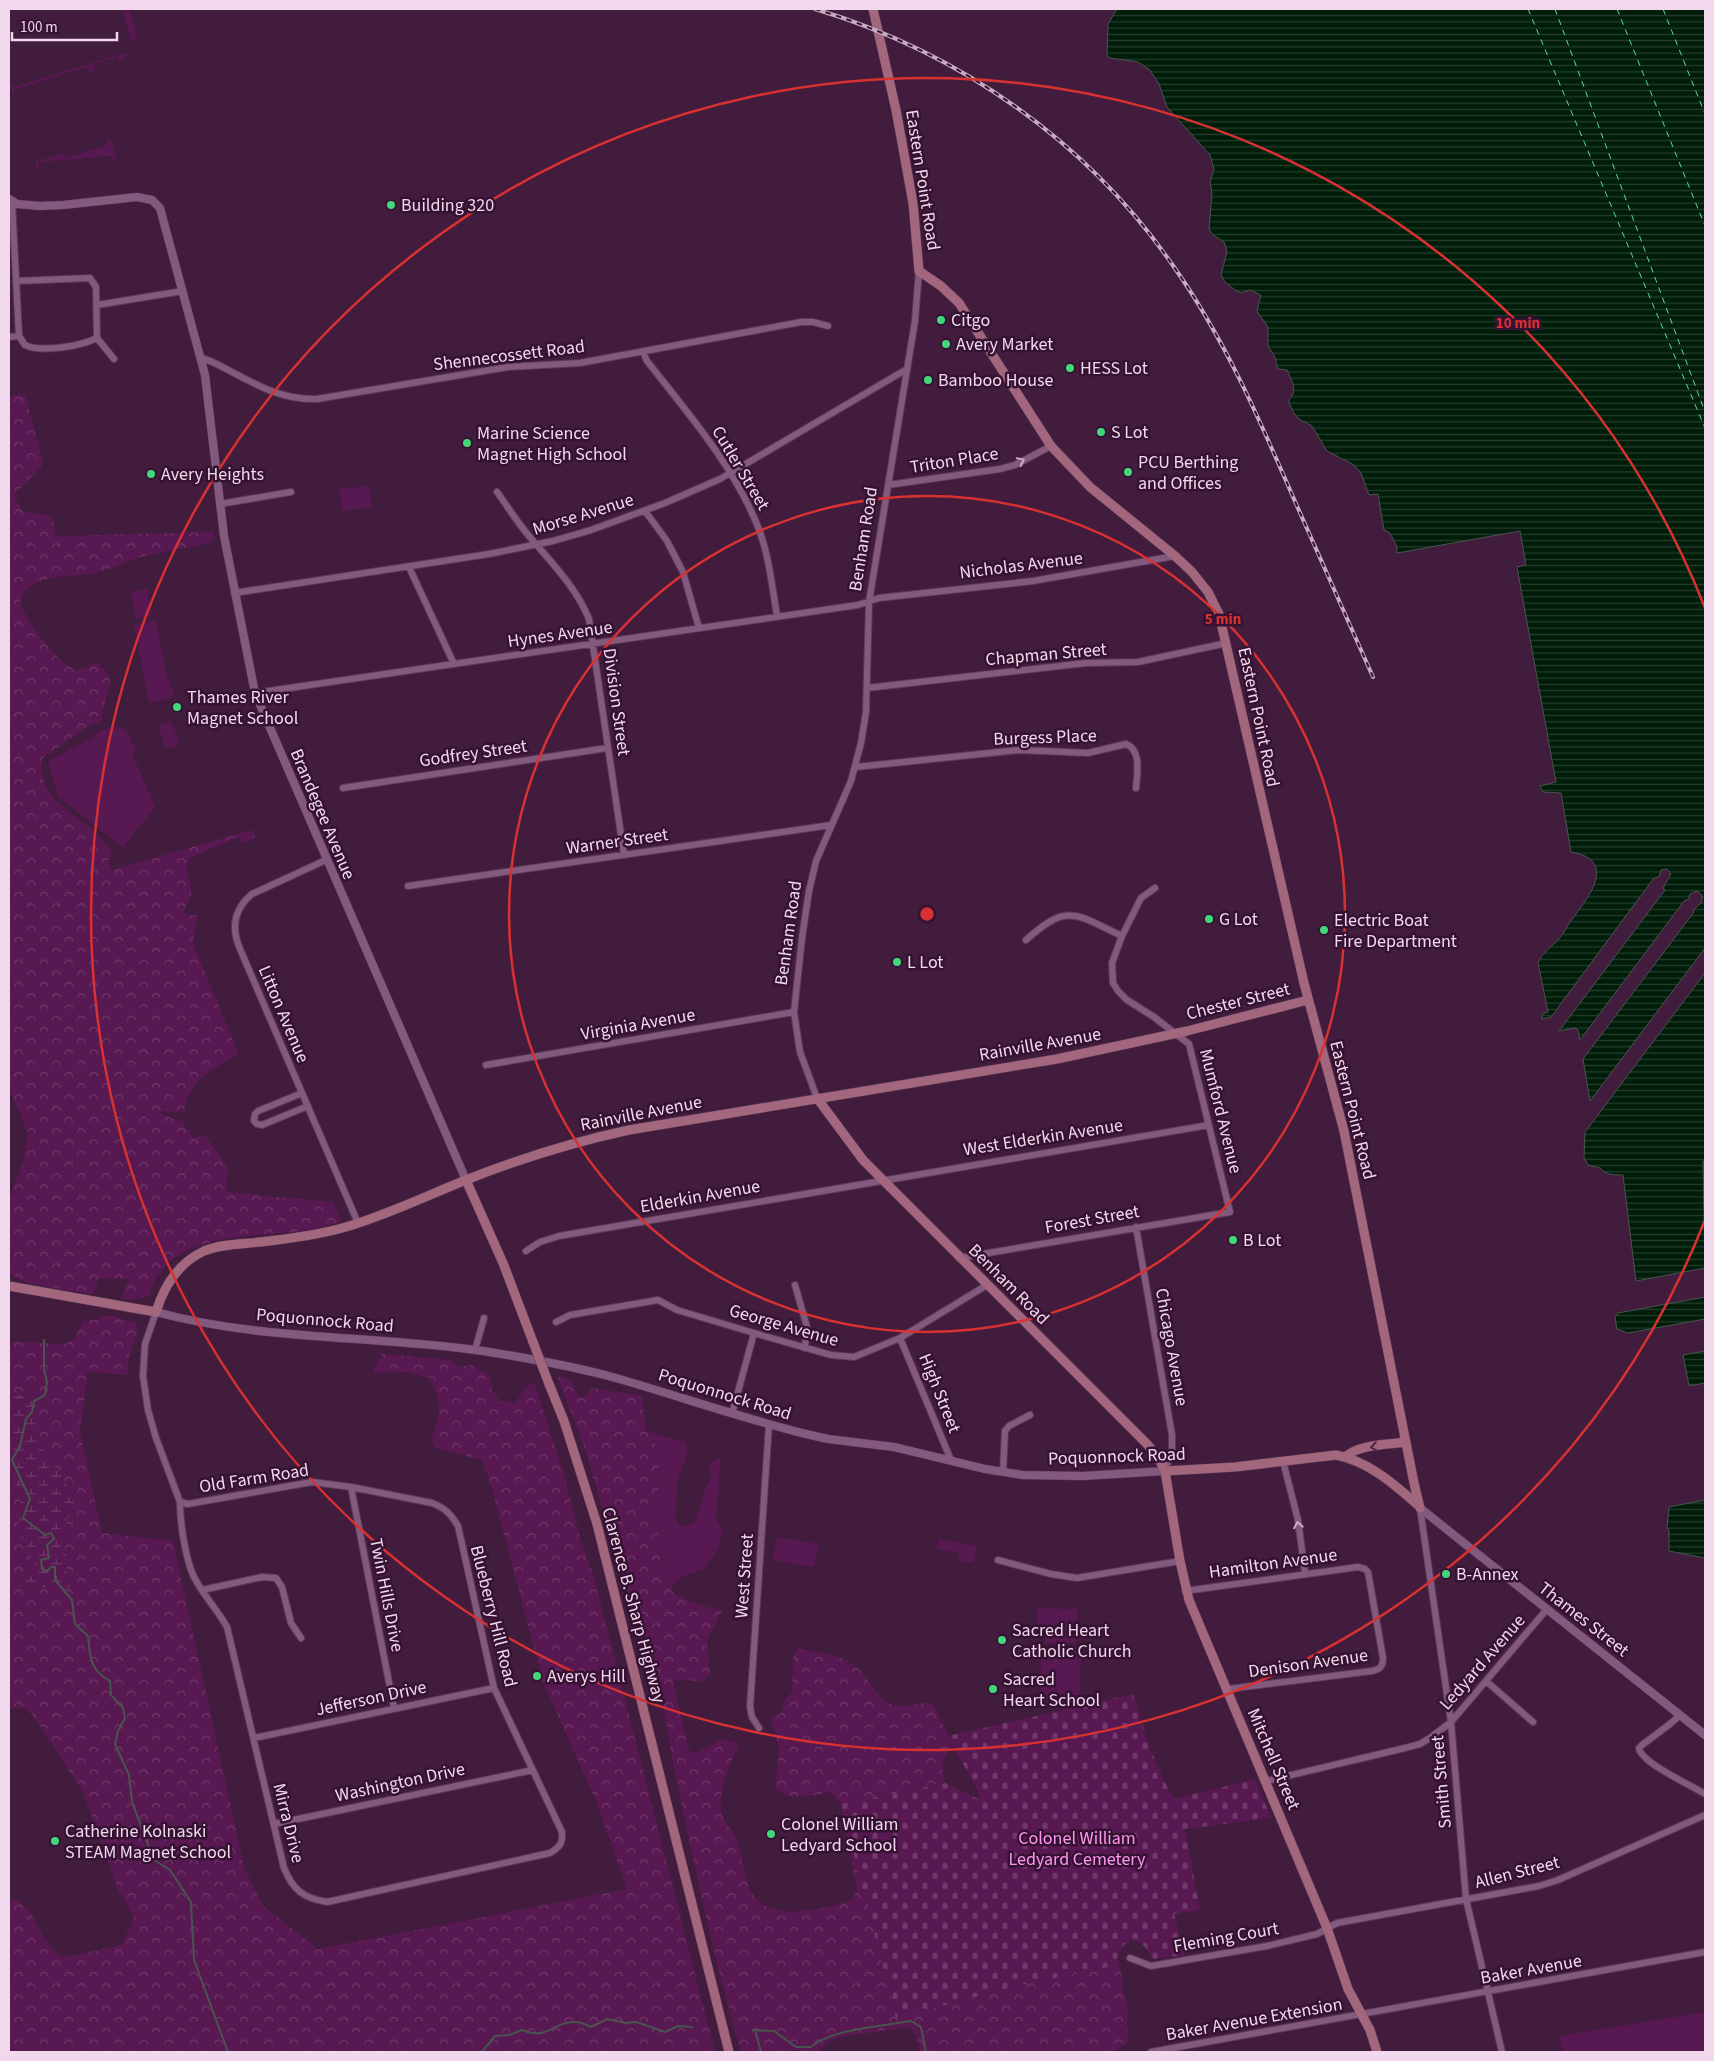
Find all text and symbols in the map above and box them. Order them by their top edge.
scale bar [12,10,118,42]
text: 100 m [20,17,58,38]
street label: Eastern Point Road [899,108,946,252]
place label: Building 320 [401,193,494,218]
marker: Building 320 [385,199,397,211]
place label: Citgo [951,308,990,333]
text: 10 min [1496,313,1540,334]
marker: Citgo [935,314,947,326]
place label: Avery Market [956,332,1053,357]
street label: Shennecossett Road [432,334,586,377]
marker: Avery Market [940,338,952,350]
place label: HESS Lot [1080,356,1148,381]
marker: HESS Lot [1064,362,1076,374]
place label: Bamboo House [938,368,1053,393]
marker: Bamboo House [922,374,934,386]
place label: S Lot [1111,420,1148,445]
place label: Marine Science Magnet High School [477,421,627,467]
street label: Cutler Street [706,421,776,515]
marker: S Lot [1095,426,1107,438]
marker: Marine Science Magnet High School [461,437,473,449]
street label: Triton Place [908,441,1000,480]
place label: PCU Berthing and Offices [1138,450,1238,496]
one-way arrow [1016,458,1025,468]
place label: Avery Heights [161,462,264,487]
marker: PCU Berthing and Offices [1122,466,1134,478]
marker: Avery Heights [145,468,157,480]
street label: Benham Road [843,485,884,593]
street label: Morse Avenue [529,487,637,542]
street label: Nicholas Avenue [958,546,1084,585]
text: 5 min [1205,609,1241,630]
street label: Hynes Avenue [506,615,614,654]
street label: Chapman Street [984,637,1108,672]
street label: Eastern Point Road [1231,645,1286,789]
street label: Division Street [597,647,636,758]
place label: Thames River Magnet School [187,685,298,731]
marker: Thames River Magnet School [171,701,183,713]
street label: Burgess Place [993,723,1097,752]
street label: Godfrey Street [418,734,528,773]
street label: Brandegee Avenue [284,745,361,883]
street label: Warner Street [564,822,670,861]
street label: Benham Road [769,879,808,987]
centre of rings [918,905,936,923]
place label: G Lot [1219,907,1258,932]
place label: Electric Boat Fire Department [1334,908,1457,954]
marker: G Lot [1203,913,1215,925]
marker: Electric Boat Fire Department [1318,924,1330,936]
place label: L Lot [907,950,943,975]
marker: L Lot [891,956,903,968]
street label: Litton Avenue [252,962,315,1067]
street label: Chester Street [1184,977,1293,1026]
street label: Virginia Avenue [579,1002,697,1047]
street label: Rainville Avenue [977,1021,1103,1068]
street label: Eastern Point Road [1323,1038,1382,1182]
street label: Mumford Avenue [1193,1046,1248,1176]
street label: Rainville Avenue [578,1089,704,1138]
street label: West Elderkin Avenue [961,1113,1125,1162]
street label: Elderkin Avenue [638,1174,762,1219]
street label: Forest Street [1043,1199,1141,1240]
place label: B Lot [1243,1228,1281,1253]
marker: B Lot [1227,1234,1239,1246]
street label: Benham Road [963,1238,1055,1330]
street label: Chicago Avenue [1149,1286,1194,1408]
street label: George Avenue [726,1298,842,1353]
street label: Poquonnock Road [255,1302,395,1339]
street label: High Street [912,1350,967,1437]
street label: Poquonnock Road [655,1362,794,1427]
one-way arrow [1370,1441,1379,1451]
street label: Poquonnock Road [1048,1442,1186,1471]
street label: Old Farm Road [197,1457,311,1500]
street label: Clarence B. Sharp Highway [595,1505,672,1706]
one-way arrow [1294,1520,1304,1529]
street label: West Street [729,1533,760,1619]
street label: Twin Hills Drive [363,1536,410,1654]
street label: Hamilton Avenue [1207,1542,1339,1585]
street label: Blueberry Hill Road [464,1543,523,1690]
place label: B-Annex [1456,1562,1518,1587]
marker: B-Annex [1440,1568,1452,1580]
street label: Thames Street [1533,1576,1634,1663]
street label: Ledyard Avenue [1434,1609,1531,1716]
place label: Sacred Heart Catholic Church [1012,1618,1132,1664]
marker: Sacred Heart Catholic Church [996,1634,1008,1646]
street label: Denison Avenue [1247,1643,1370,1684]
place label: Averys Hill [547,1664,626,1689]
place label: Sacred Heart School [1003,1667,1100,1713]
marker: Averys Hill [531,1670,543,1682]
street label: Jefferson Drive [313,1675,429,1722]
marker: Sacred Heart School [987,1683,999,1695]
street label: Mitchell Street [1241,1705,1306,1814]
street label: Smith Street [1425,1734,1458,1830]
street label: Washington Drive [333,1757,467,1808]
street label: Mirra Drive [267,1781,310,1866]
place label: Colonel William Ledyard School [781,1812,899,1858]
place label: Catherine Kolnaski STEAM Magnet School [65,1819,231,1865]
park label: Colonel William Ledyard Cemetery [1009,1826,1146,1872]
marker: Colonel William Ledyard School [765,1828,777,1840]
marker: Catherine Kolnaski STEAM Magnet School [49,1835,61,1847]
street label: Allen Street [1472,1850,1562,1895]
street label: Fleming Court [1172,1916,1281,1959]
street label: Baker Avenue [1478,1948,1584,1991]
street label: Baker Avenue Extension [1164,1992,1344,2047]

